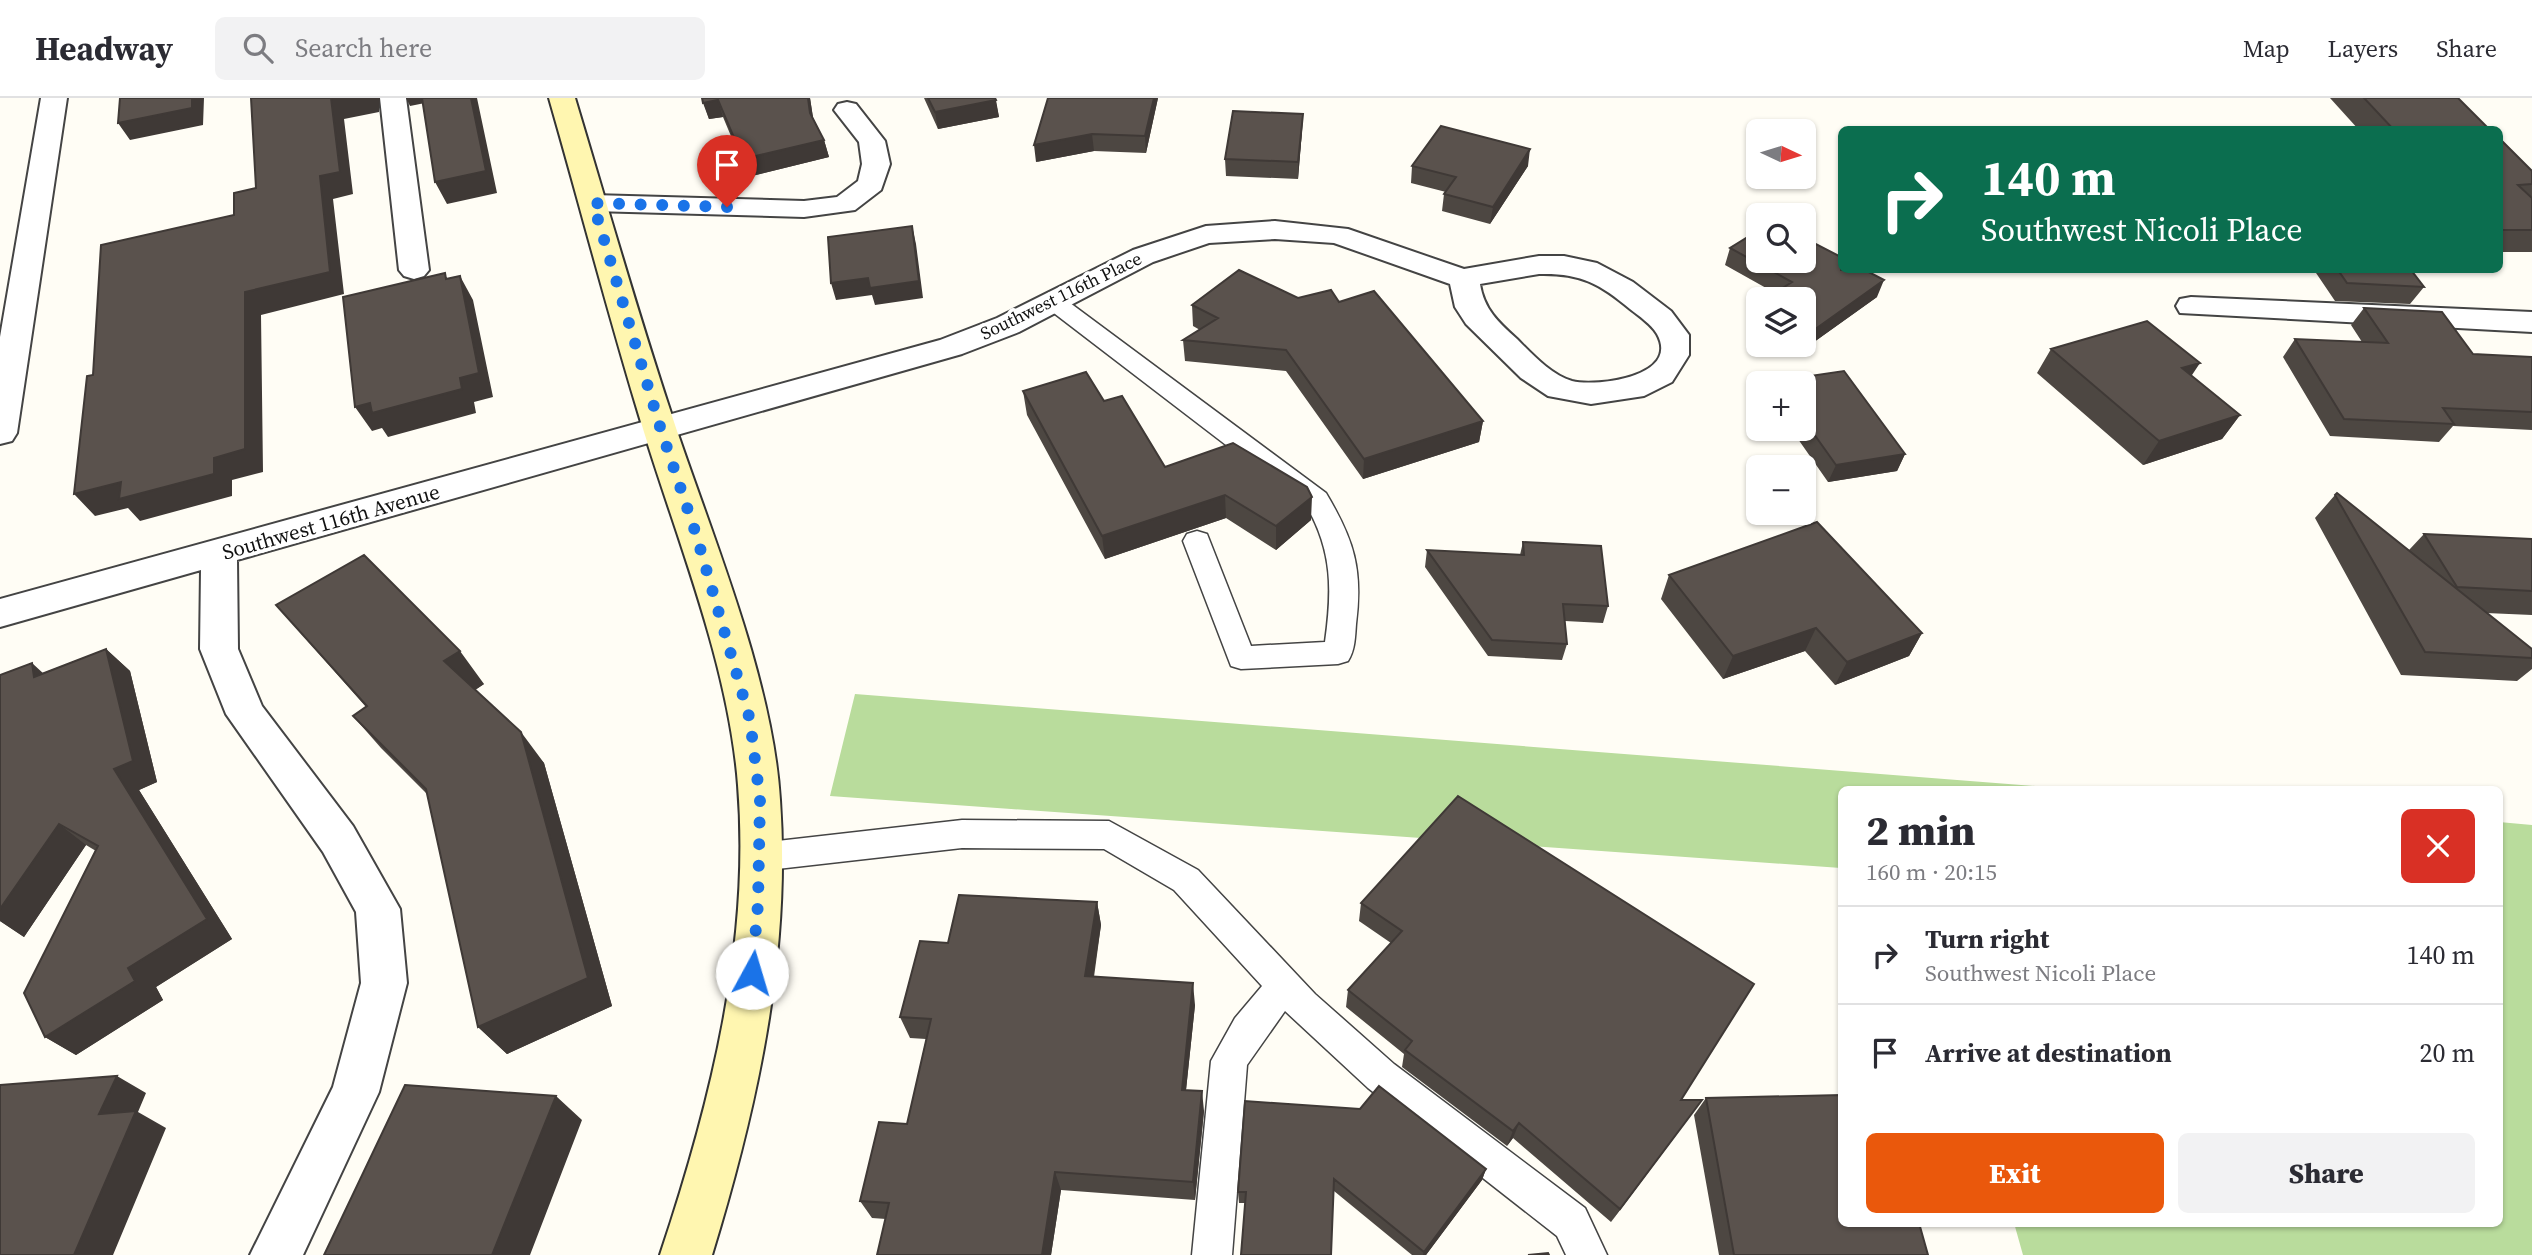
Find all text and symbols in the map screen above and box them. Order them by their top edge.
search box [215,17,705,80]
text: Headway [35,26,173,71]
icon: search [239,29,277,67]
text: Search here [295,30,432,66]
text: Map [2243,32,2290,65]
text: Layers [2328,32,2398,65]
text: Share [2436,32,2497,65]
north arrow [1746,119,1816,189]
map controls [1746,119,1816,525]
pin [697,135,757,207]
text: 140 m [1981,144,2116,211]
icon: arrive [708,146,746,184]
icon: right [1866,154,1957,245]
button: search [1746,203,1816,273]
text: Southwest Nicoli Place [1981,208,2303,252]
street label: Southwest 116th Place [976,246,1146,346]
button: layers [1746,287,1816,357]
button: + [1746,371,1816,441]
button: − [1746,455,1816,525]
street label: Southwest 116th Avenue [219,477,443,566]
text: 2 min [1866,801,1976,859]
button: close [2401,809,2475,883]
text: 160 m · 20:15 [1866,856,1997,888]
text: Turn right [1925,921,2049,957]
position arrow [715,936,789,1010]
icon: right [1866,936,1904,974]
text: 140 m [2407,937,2475,973]
text: Southwest Nicoli Place [1925,957,2156,989]
icon: arrive [1866,1034,1904,1072]
text: Arrive at destination [1925,1035,2172,1071]
text: 20 m [2420,1035,2475,1071]
button: Exit [1866,1133,2164,1213]
button: Share [2178,1133,2475,1213]

